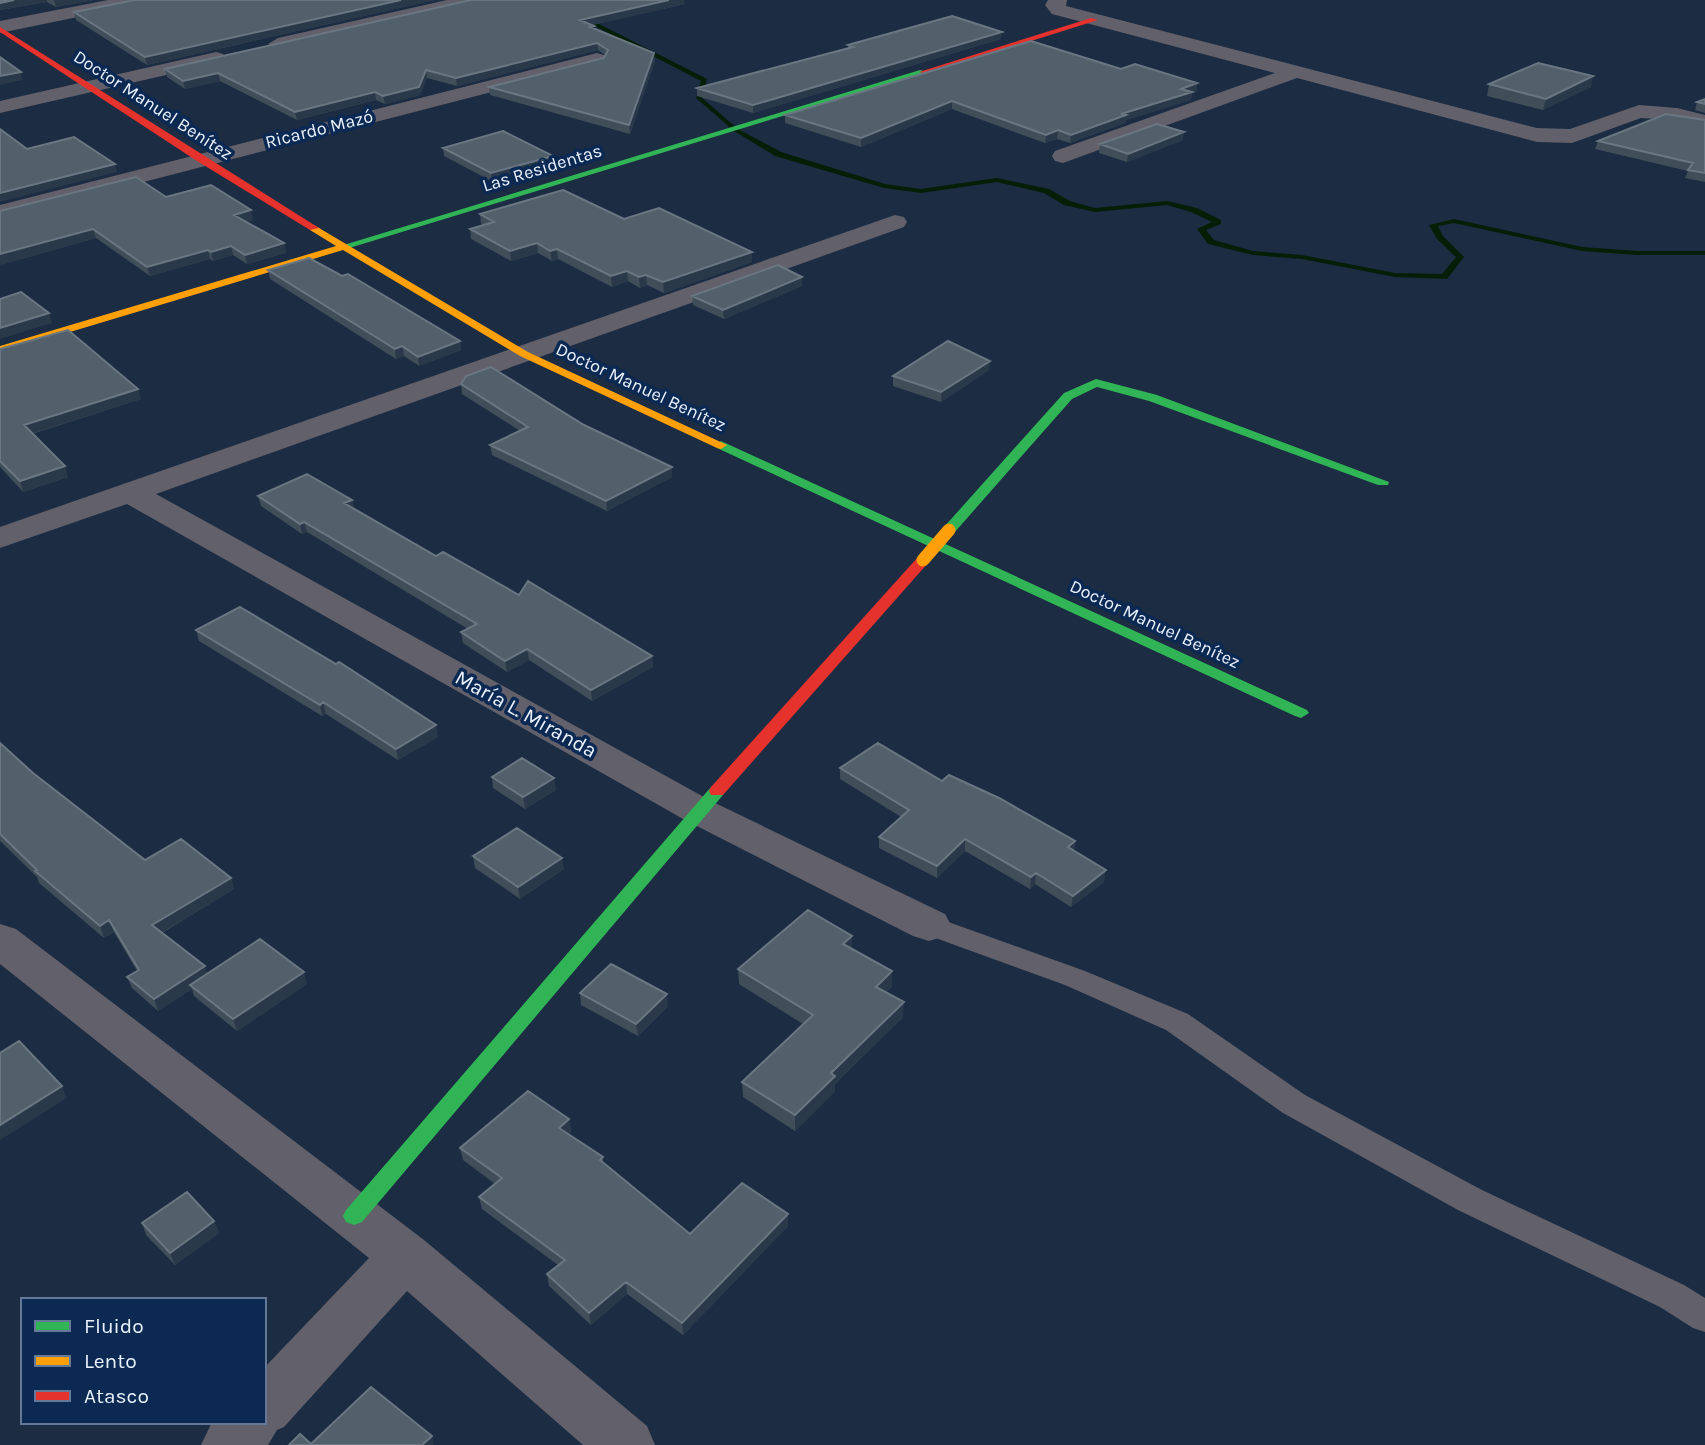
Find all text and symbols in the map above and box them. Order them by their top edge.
street label: Doctor Manuel Benítez [69,45,237,165]
street label: Ricardo Mazó [263,105,375,153]
street label: Las Residentas [479,139,605,197]
street label: Doctor Manuel Benítez [552,338,730,436]
street label: Doctor Manuel Benítez [1066,575,1244,673]
street label: María L. Miranda [451,665,601,763]
legend [21,1298,266,1424]
text: Fluido [84,1314,144,1338]
text: Lento [84,1349,137,1373]
text: Atasco [84,1384,149,1408]

